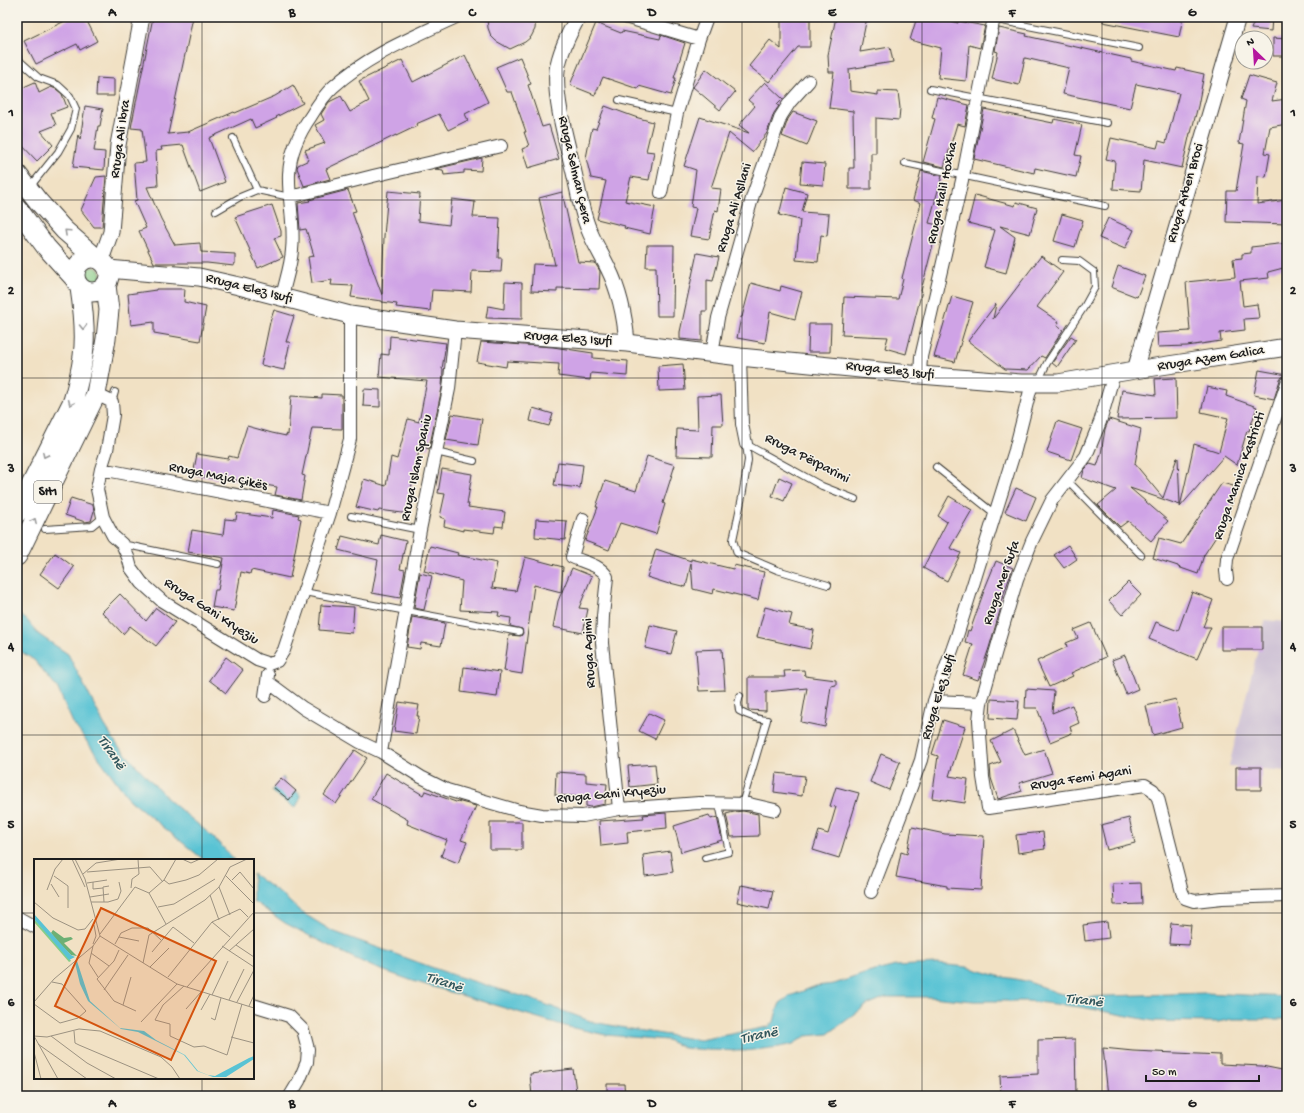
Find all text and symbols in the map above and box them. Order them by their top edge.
text: A [107,6,117,21]
text: B [288,6,297,21]
text: C [467,6,477,21]
text: D [647,6,657,21]
text: E [828,6,837,21]
text: F [1008,6,1017,21]
text: G [1188,6,1197,21]
north arrow [1234,30,1274,70]
text: N [1245,36,1256,50]
street label: Rruga Ali Ibra [107,97,135,179]
text: 1 [7,106,14,121]
text: 1 [1289,106,1296,121]
street label: Rruga Selman Çera [553,115,595,227]
street label: Rruga Halil Hoxha [924,139,962,246]
street label: Rruga Arben Broci [1164,141,1208,245]
street label: Rruga Ali Asllani [713,161,757,255]
one-way arrow [64,230,72,237]
street label: Rruga Elez Isufi [204,270,294,308]
text: 2 [8,284,15,299]
text: 2 [1290,284,1297,299]
one-way arrow [79,324,88,330]
street label: Rruga Elez Isufi [523,327,613,351]
street label: Rruga Azem Galica [1156,342,1267,376]
street label: Rruga Elez Isufi [845,358,935,384]
one-way arrow [68,399,76,406]
street label: Rruga Mamica Kastrioti [1210,410,1270,542]
street label: Rruga Islam Spahiu [397,413,437,523]
street label: Rruga Përparimi [762,430,852,488]
one-way arrow [42,451,50,459]
street label: Rruga Maja Çikës [167,459,269,495]
text: 3 [7,462,15,477]
text: 3 [1289,462,1297,477]
road number: SH1 [34,481,62,503]
one-way arrow [29,518,37,525]
street label: Rruga Mer Sufa [980,537,1025,627]
street label: Rruga Gani Kryeziu [160,575,262,649]
street label: Rruga Agimi [580,618,600,688]
text: 4 [7,640,15,655]
text: 4 [1289,640,1297,655]
street label: Rruga Elez Isufi [918,652,960,742]
water label: Tiranë [93,732,130,775]
street label: Rruga Femi Agani [1029,763,1133,795]
street label: Rruga Gani Kryeziu [555,782,667,808]
text: 5 [8,818,15,833]
text: 5 [1290,818,1297,833]
inset map [34,859,254,1079]
water label: Tiranë [423,969,466,998]
water label: Tiranë [1064,990,1105,1012]
text: 6 [8,996,15,1011]
text: 6 [1290,996,1297,1011]
water label: Tiranë [739,1023,780,1049]
scale bar [1146,1057,1259,1083]
text: 50 m [1152,1066,1177,1080]
text: A [107,1097,117,1112]
text: B [288,1097,297,1112]
text: C [467,1097,477,1112]
text: D [647,1097,657,1112]
text: E [828,1097,837,1112]
text: F [1008,1097,1017,1112]
text: G [1188,1097,1197,1112]

